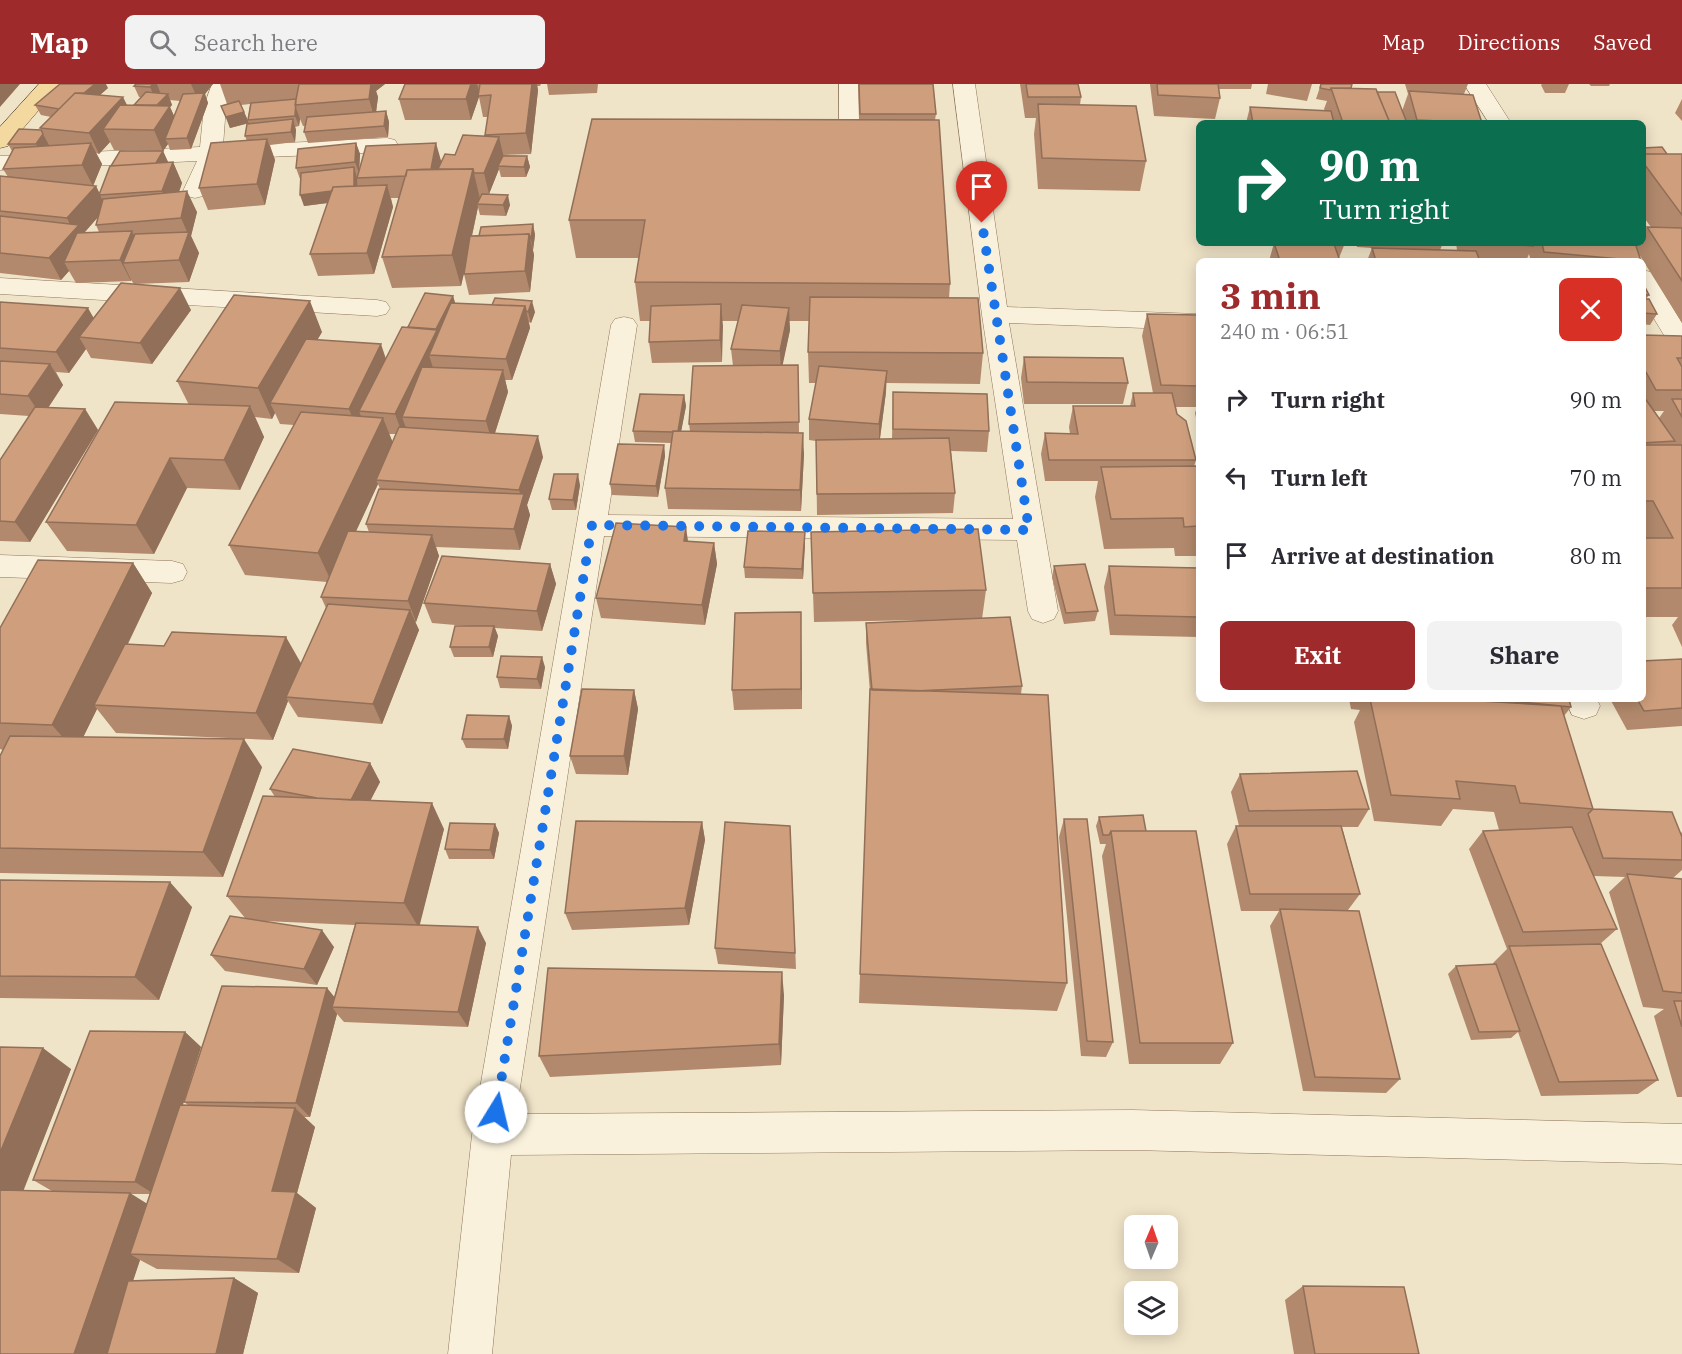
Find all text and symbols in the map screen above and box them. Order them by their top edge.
search box [125,15,545,69]
text: Map [30,24,89,61]
icon: search [146,26,179,59]
text: Search here [194,28,318,57]
text: Map [1382,28,1425,56]
text: Directions [1458,28,1560,56]
text: Saved [1593,28,1652,56]
text: 90 m [1319,138,1420,193]
icon: right [1220,144,1298,222]
pin [956,161,1007,223]
icon: arrive [965,170,998,203]
text: Turn right [1319,191,1450,226]
text: 3 min [1220,272,1321,319]
button: close [1559,278,1622,341]
text: 240 m · 06:51 [1220,318,1349,345]
icon: right [1220,383,1253,416]
text: Turn right [1271,385,1385,414]
text: 90 m [1570,385,1622,414]
icon: left [1220,461,1253,494]
text: Turn left [1271,463,1367,492]
text: 70 m [1570,463,1622,492]
icon: arrive [1220,539,1253,572]
text: Arrive at destination [1271,541,1494,570]
text: 80 m [1570,541,1622,570]
button: Exit [1220,621,1415,690]
button: Share [1427,621,1622,690]
position arrow [464,1080,528,1144]
north arrow [1124,1215,1178,1269]
map controls [1124,1215,1178,1335]
button: layers [1124,1281,1178,1335]

